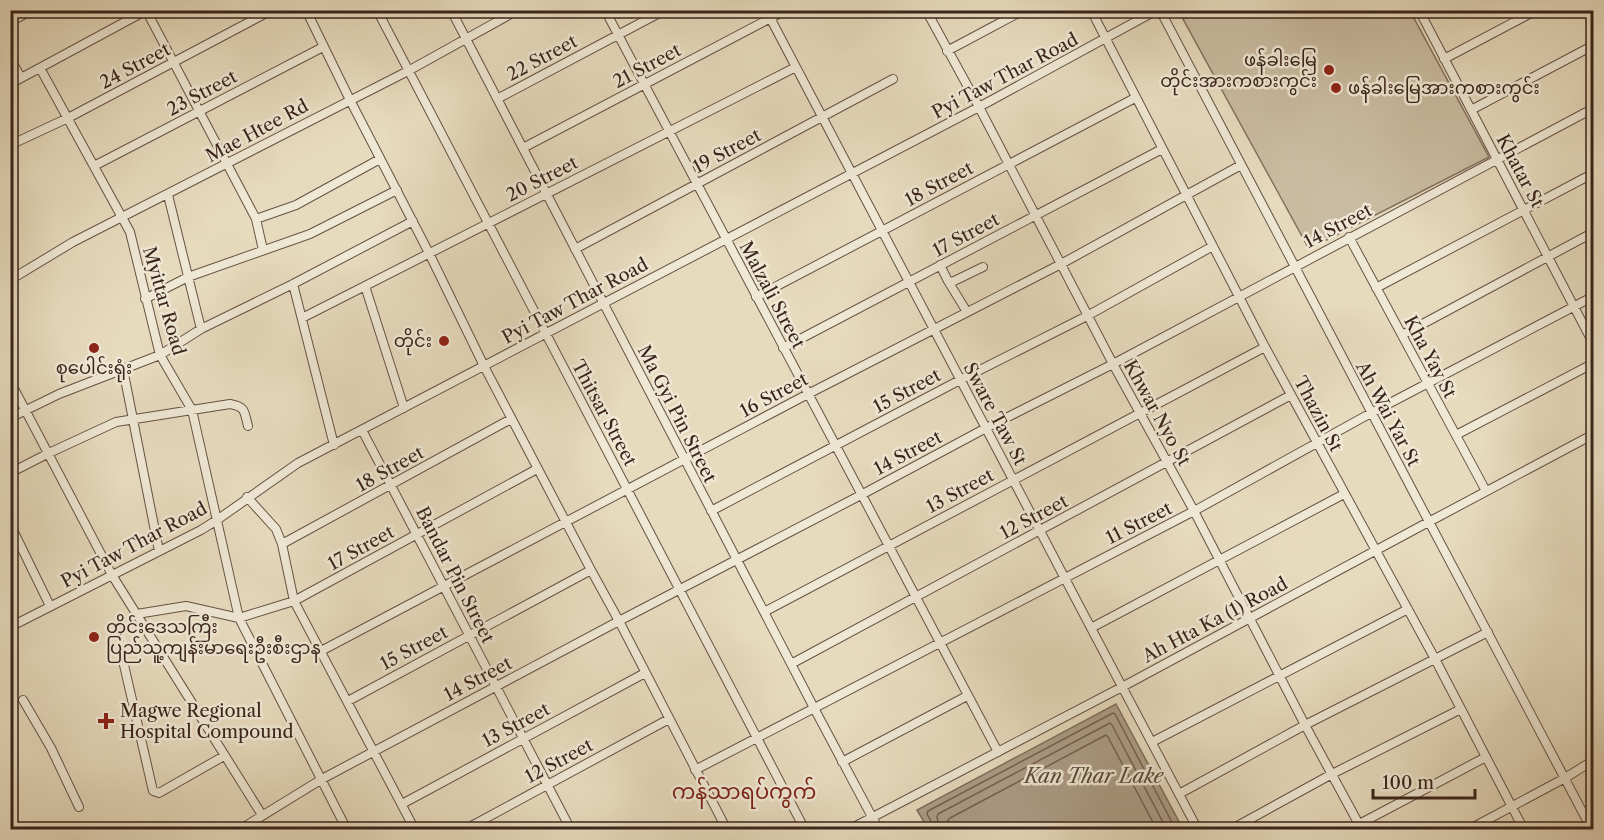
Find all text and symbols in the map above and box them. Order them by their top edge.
street label: Pyi Taw Thar Road [928,28,1082,124]
street label: 22 Street [503,30,582,86]
street label: 24 Street [96,38,175,94]
street label: 21 Street [609,39,685,93]
place label: ဖန်ခါးမြေ တိုင်းအားကစားကွင်း [1160,47,1317,96]
marker: ဖန်ခါးမြေ တိုင်းအားကစားကွင်း [1322,63,1336,77]
street label: 23 Street [163,65,241,121]
place label: ဖန်ခါးမြေအားကစားကွင်း [1348,75,1540,103]
marker: ဖန်ခါးမြေအားကစားကွင်း [1329,81,1343,95]
street label: Mae Htee Rd [202,95,312,167]
street label: 19 Street [689,124,765,178]
street label: Khatar St [1492,131,1549,212]
street label: 20 Street [502,151,582,206]
street label: 18 Street [901,157,977,211]
street label: 14 Street [1300,199,1376,253]
street label: 17 Street [929,208,1004,262]
street label: Malzali Street [735,238,810,353]
street label: Myittar Road [138,244,190,358]
street label: Pyi Taw Thar Road [498,253,652,349]
street label: Kha Yay St [1399,312,1461,403]
place label: တိုင်း [394,327,432,356]
marker: တိုင်း [437,334,451,348]
marker: စုပေါင်းရုံး [87,341,101,355]
street label: Ma Gyi Pin Street [633,342,721,487]
place label: စုပေါင်းရုံး [56,355,132,383]
street label: Thitsar Street [567,356,641,470]
street label: Khwar Nyo St [1119,356,1195,470]
street label: Ah Wai Yar St [1351,357,1425,471]
street label: Sware Taw St [959,359,1032,470]
street label: 15 Street [870,364,945,418]
street label: 16 Street [736,368,812,422]
street label: Thazin St [1289,373,1347,456]
street label: 14 Street [870,426,946,480]
street label: 18 Street [352,441,428,497]
street label: 13 Street [922,464,998,518]
street label: 12 Street [996,490,1072,544]
street label: Pyi Taw Thar Road [57,497,211,593]
street label: 11 Street [1102,497,1176,549]
street label: Bandar Pin Street [411,503,499,648]
street label: 17 Street [324,521,398,575]
street label: Ah Hta Ka (1) Road [1138,573,1291,668]
place label: တိုင်းဒေသကြီး ပြည်သူ့ကျန်းမာရေးဦးစီးဌာန [106,613,321,663]
street label: 15 Street [377,621,452,675]
marker: တိုင်းဒေသကြီး ပြည်သူ့ကျန်းမာရေးဦးစီးဌာန [87,630,101,644]
street label: 14 Street [440,652,516,706]
street label: 13 Street [478,698,554,752]
place label: Magwe Regional Hospital Compound [120,700,294,743]
marker: Magwe Regional Hospital Compound [97,712,115,730]
street label: 12 Street [521,734,597,788]
scale bar [1373,762,1475,800]
water label: Kan Thar Lake [1022,764,1165,788]
text: 100 m [1382,772,1434,794]
district label: ကန်သာရပ်ကွက် [672,776,816,809]

